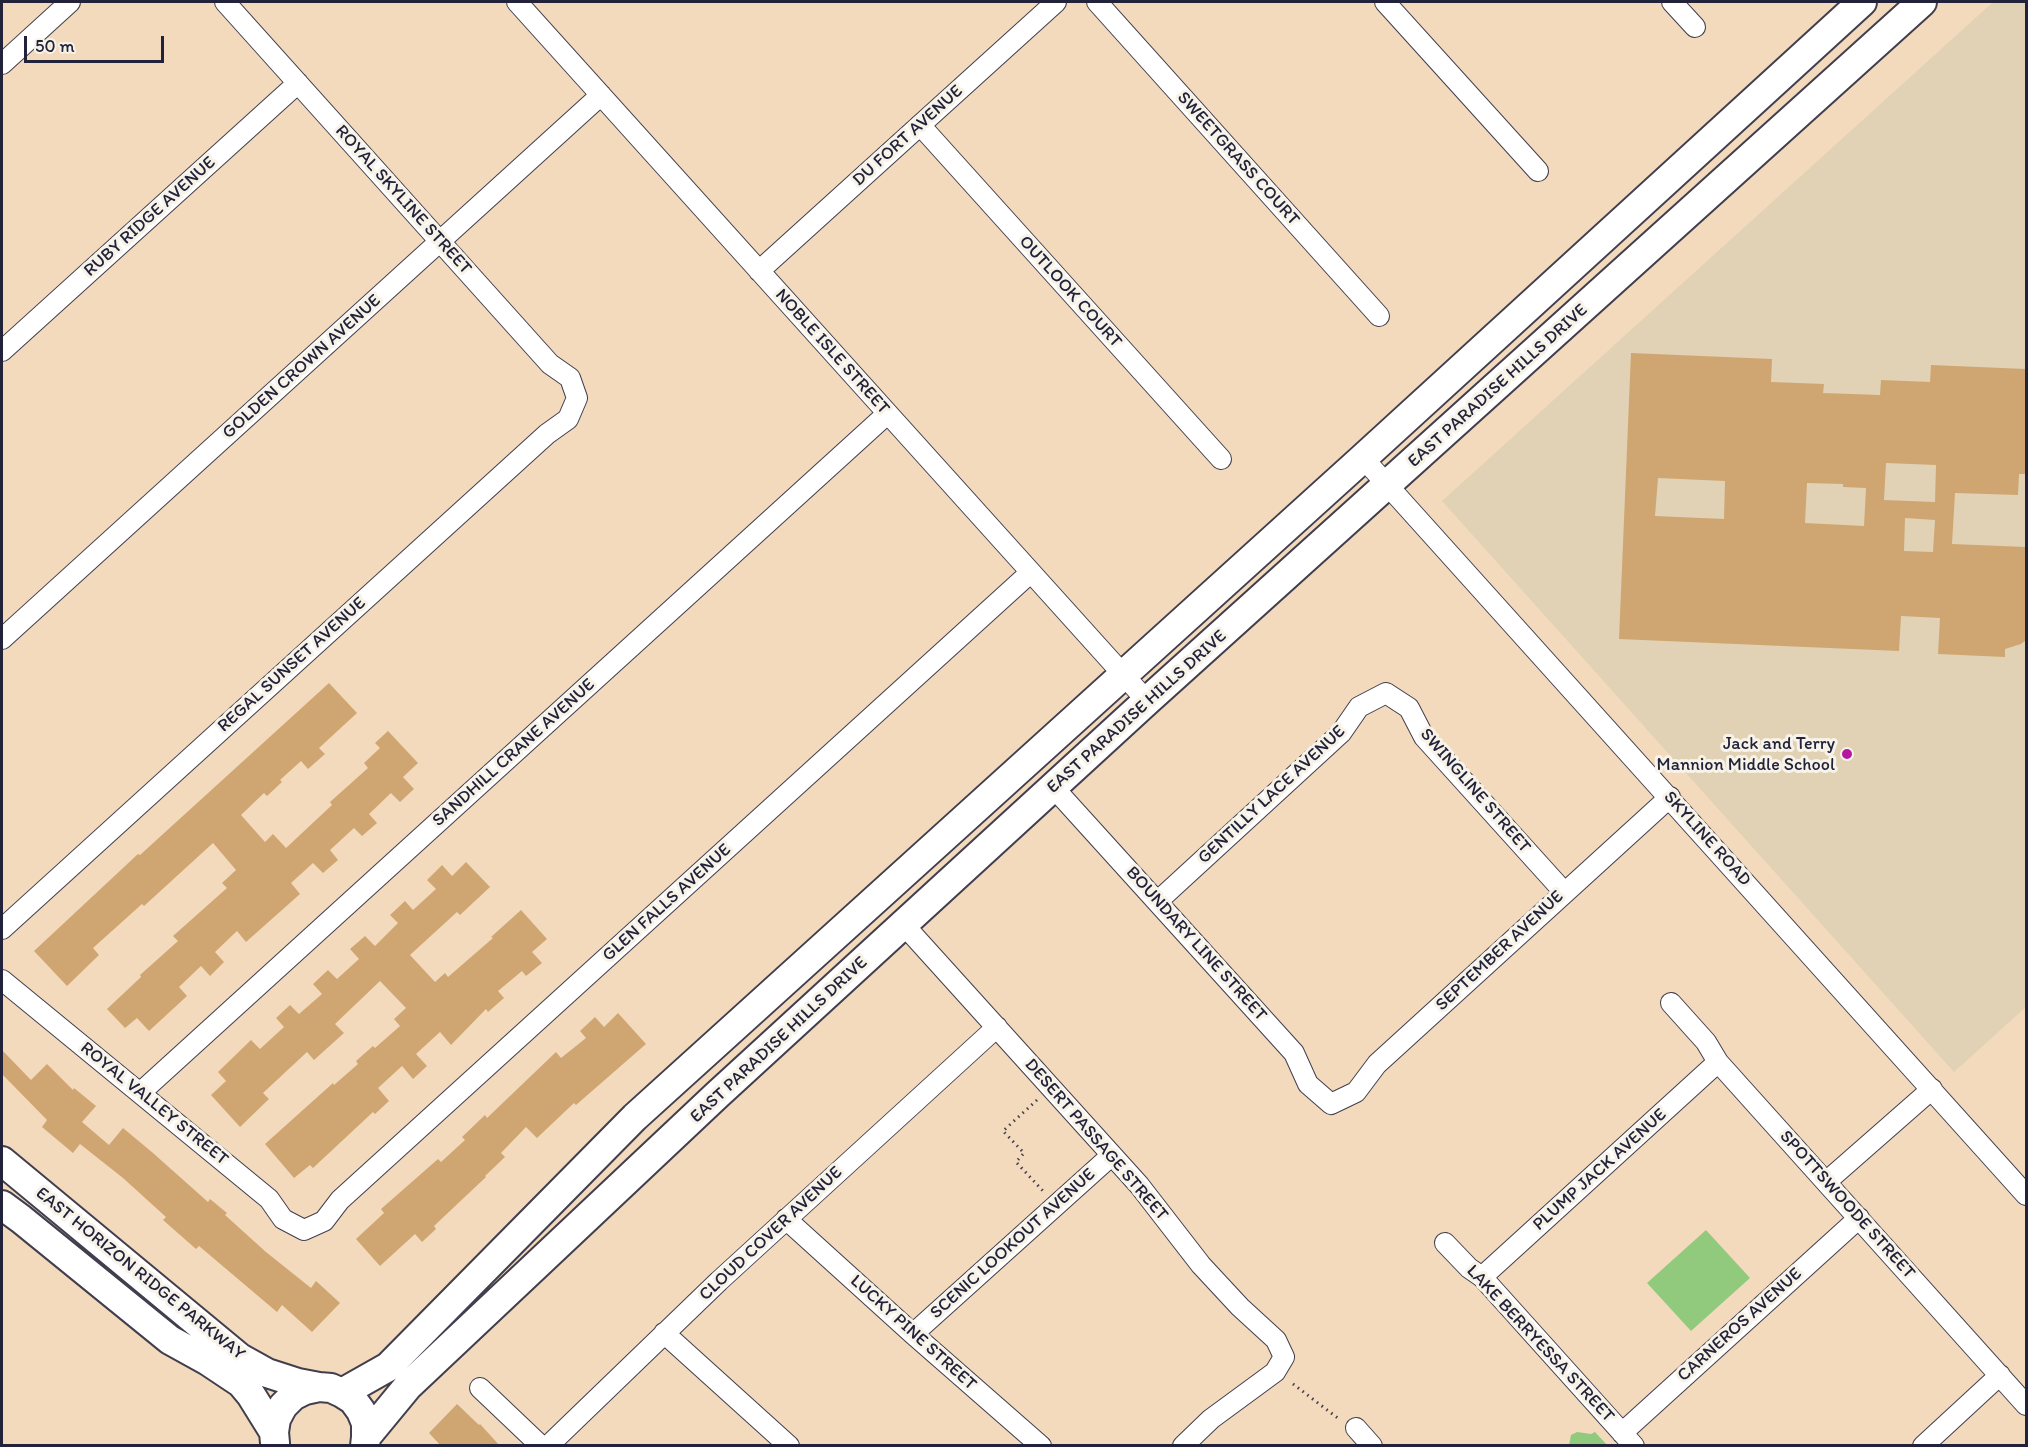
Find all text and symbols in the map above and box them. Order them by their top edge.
scale bar [27,24,166,62]
text: 50 m [35,35,75,57]
street label: DU FORT AVENUE [848,81,968,191]
street label: SWEETGRASS COURT [1172,88,1304,230]
street label: ROYAL SKYLINE STREET [330,121,476,279]
street label: RUBY RIDGE AVENUE [80,152,220,282]
street label: OUTLOOK COURT [1014,231,1126,353]
street label: NOBLE ISLE STREET [770,285,894,419]
street label: GOLDEN CROWN AVENUE [218,290,386,444]
street label: EAST PARADISE HILLS DRIVE [1404,300,1592,472]
street label: REGAL SUNSET AVENUE [213,593,371,737]
street label: EAST PARADISE HILLS DRIVE [1043,626,1231,798]
street label: SANDHILL CRANE AVENUE [428,674,600,832]
street label: GENTILLY LACE AVENUE [1194,721,1350,869]
street label: SWINGLINE STREET [1415,724,1535,858]
place label: Jack and Terry Mannion Middle School [1656,733,1835,776]
marker: Jack and Terry Mannion Middle School [1840,747,1854,761]
street label: SKYLINE ROAD [1659,787,1755,891]
street label: GLEN FALLS AVENUE [598,840,736,966]
street label: BOUNDARY LINE STREET [1121,862,1271,1026]
street label: SEPTEMBER AVENUE [1432,886,1568,1016]
street label: EAST PARADISE HILLS DRIVE [686,952,872,1128]
street label: ROYAL VALLEY STREET [76,1038,232,1170]
street label: DESERT PASSAGE STREET [1020,1054,1172,1226]
street label: PLUMP JACK AVENUE [1529,1104,1671,1236]
street label: SPOTTSWOODE STREET [1775,1126,1919,1284]
street label: CLOUD COVER AVENUE [695,1162,847,1306]
street label: SCENIC LOOKOUT AVENUE [926,1164,1100,1324]
street label: EAST HORIZON RIDGE PARKWAY [31,1183,249,1365]
street label: LAKE BERRYESSA STREET [1461,1261,1619,1427]
street label: CARNEROS AVENUE [1673,1263,1807,1387]
street label: LUCKY PINE STREET [845,1271,981,1395]

